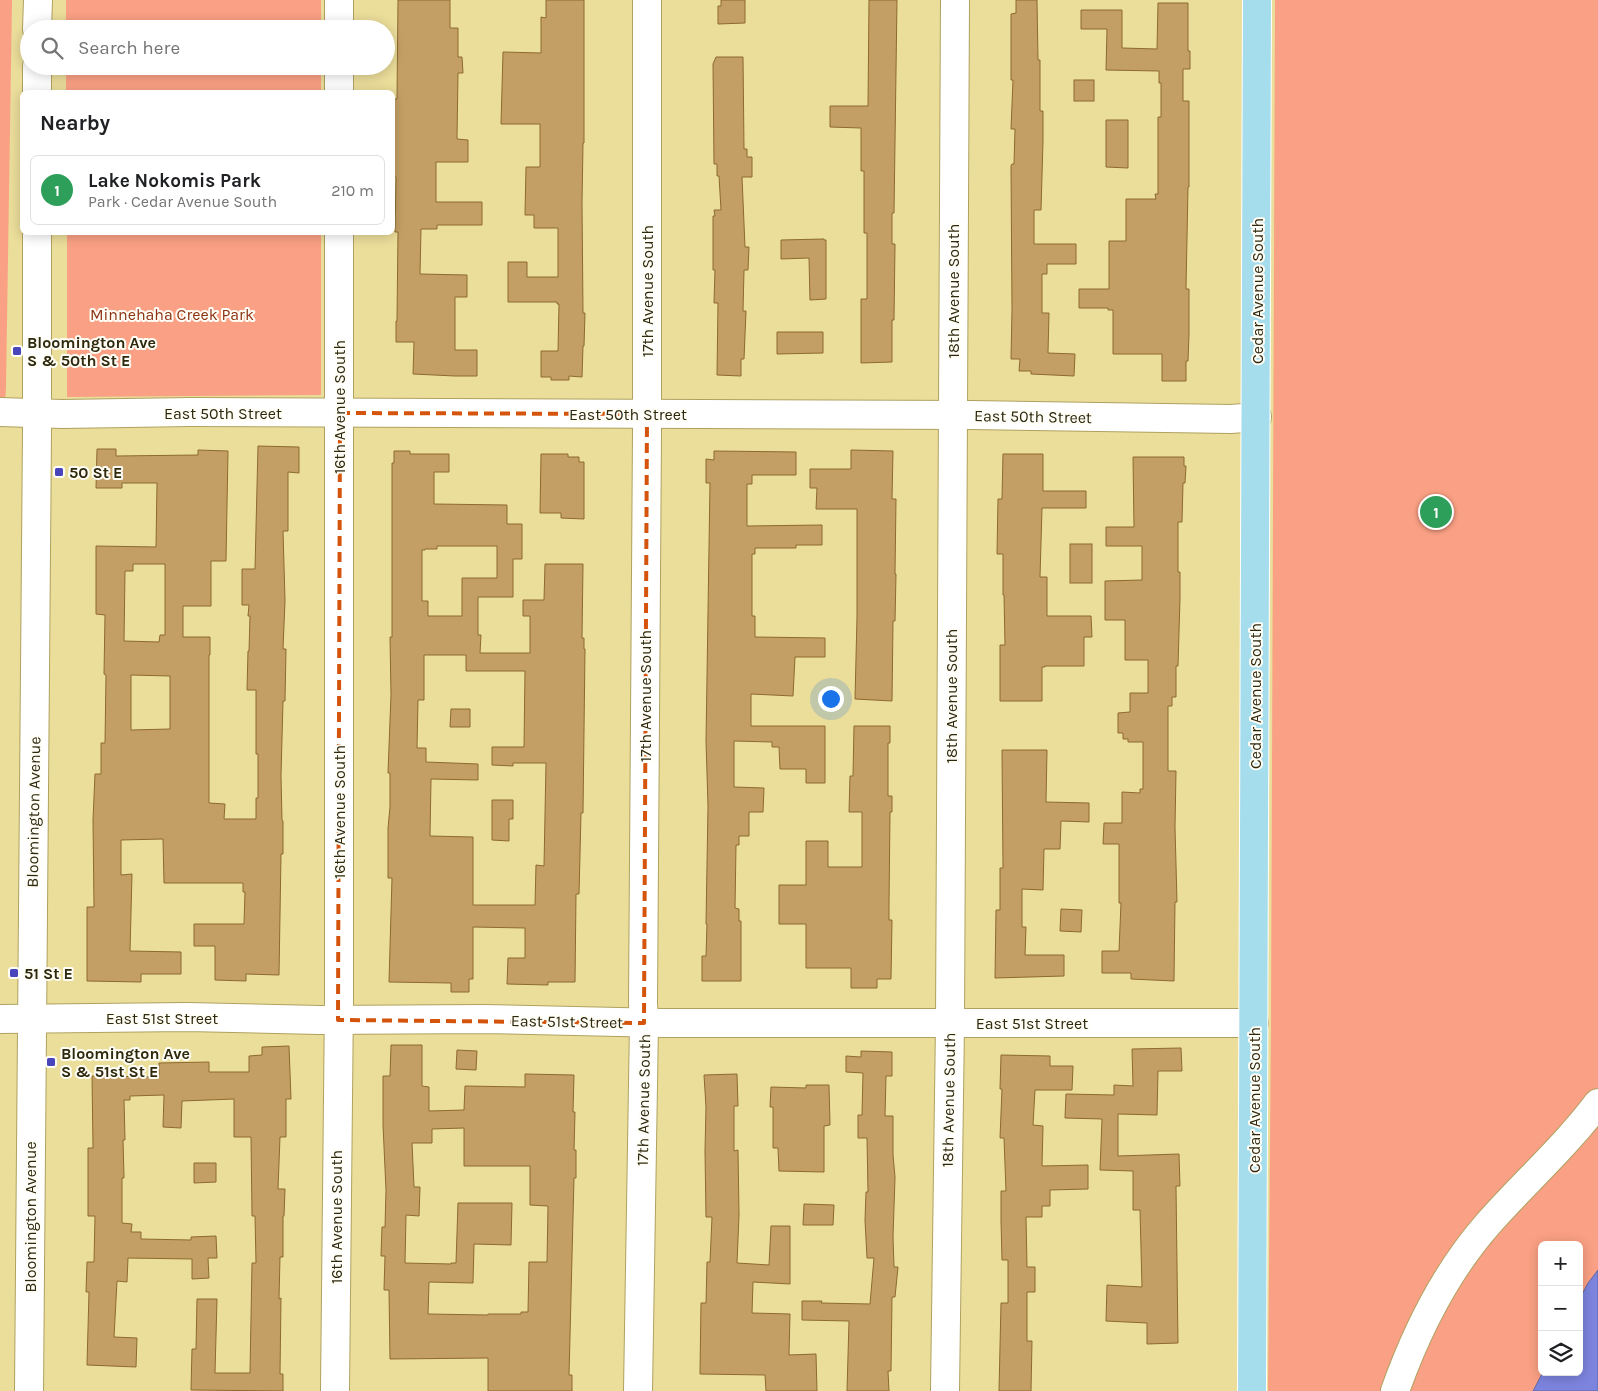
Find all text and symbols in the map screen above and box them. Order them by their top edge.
search box [20,20,395,75]
icon: search [38,34,66,62]
text: Search here [78,37,180,59]
text: Nearby [40,111,110,135]
text: Lake Nokomis Park [88,170,261,192]
text: 1 [54,181,60,200]
text: 210 m [331,181,374,200]
text: Park · Cedar Avenue South [88,192,277,211]
street label: Cedar Avenue South [1248,218,1267,364]
street label: 18th Avenue South [944,224,963,358]
street label: 17th Avenue South [638,225,657,357]
park label: Minnehaha Creek Park [90,305,254,324]
place label: Bloomington Ave S & 50th St E [27,333,156,370]
street label: 16th Avenue South [330,340,349,474]
marker: Bloomington Ave S & 50th St E [11,345,23,357]
street label: East 50th Street [164,404,282,423]
street label: East 50th Street [569,405,687,424]
street label: East 50th Street [974,406,1092,427]
place label: 50 St E [69,463,122,482]
marker: 50 St E [53,466,65,478]
pin: 1 [1420,493,1452,531]
street label: Cedar Avenue South [1246,623,1265,769]
street label: 18th Avenue South [942,629,961,763]
street label: 17th Avenue South [636,630,655,762]
your location [818,686,844,712]
street label: Bloomington Avenue [23,736,44,888]
street label: 16th Avenue South [330,745,349,879]
place label: 51 St E [24,964,73,983]
marker: 51 St E [8,967,20,979]
street label: East 51st Street [106,1009,218,1028]
street label: East 51st Street [511,1011,623,1032]
street label: East 51st Street [976,1014,1088,1033]
street label: Cedar Avenue South [1245,1027,1264,1173]
street label: 18th Avenue South [938,1032,959,1168]
street label: 17th Avenue South [633,1034,654,1166]
place label: Bloomington Ave S & 51st St E [61,1044,190,1081]
marker: Bloomington Ave S & 51st St E [45,1056,57,1068]
street label: Bloomington Avenue [21,1141,40,1293]
street label: 16th Avenue South [327,1150,346,1284]
map controls [1538,1241,1583,1376]
button: + [1538,1241,1583,1286]
button: − [1538,1286,1583,1331]
button: layers [1538,1331,1583,1376]

